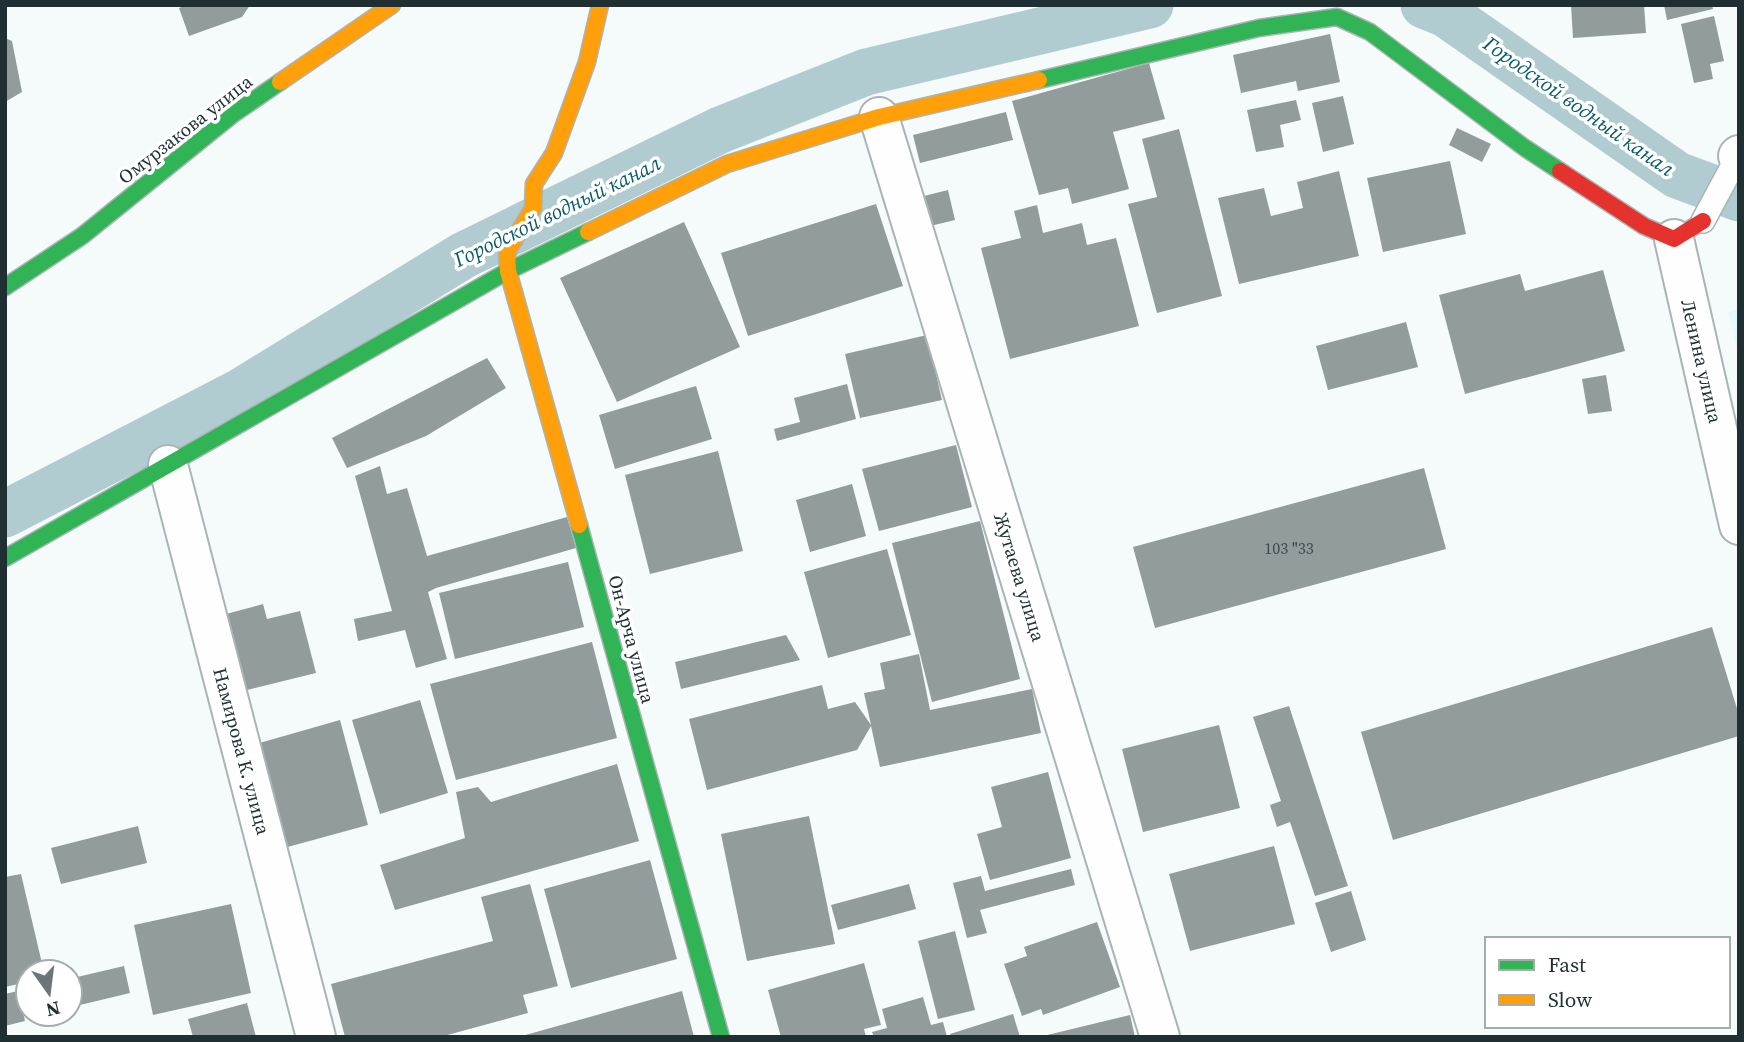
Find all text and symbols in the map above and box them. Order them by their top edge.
water label: Городской водный канал [1477,29,1681,183]
street label: Омурзакова улица [113,68,258,190]
water label: Городской водный канал [448,148,666,274]
street label: Ленина улица [1675,297,1729,426]
street label: Жутаева улица [988,510,1052,645]
house number: 103 "33 [1264,537,1314,559]
street label: Он-Арча улица [602,572,662,706]
street label: Намирова К. улица [207,665,277,838]
legend [1485,937,1730,1028]
text: Fast [1548,950,1586,979]
north arrow [14,958,84,1028]
text: Slow [1548,985,1592,1014]
text: N [43,995,63,1024]

